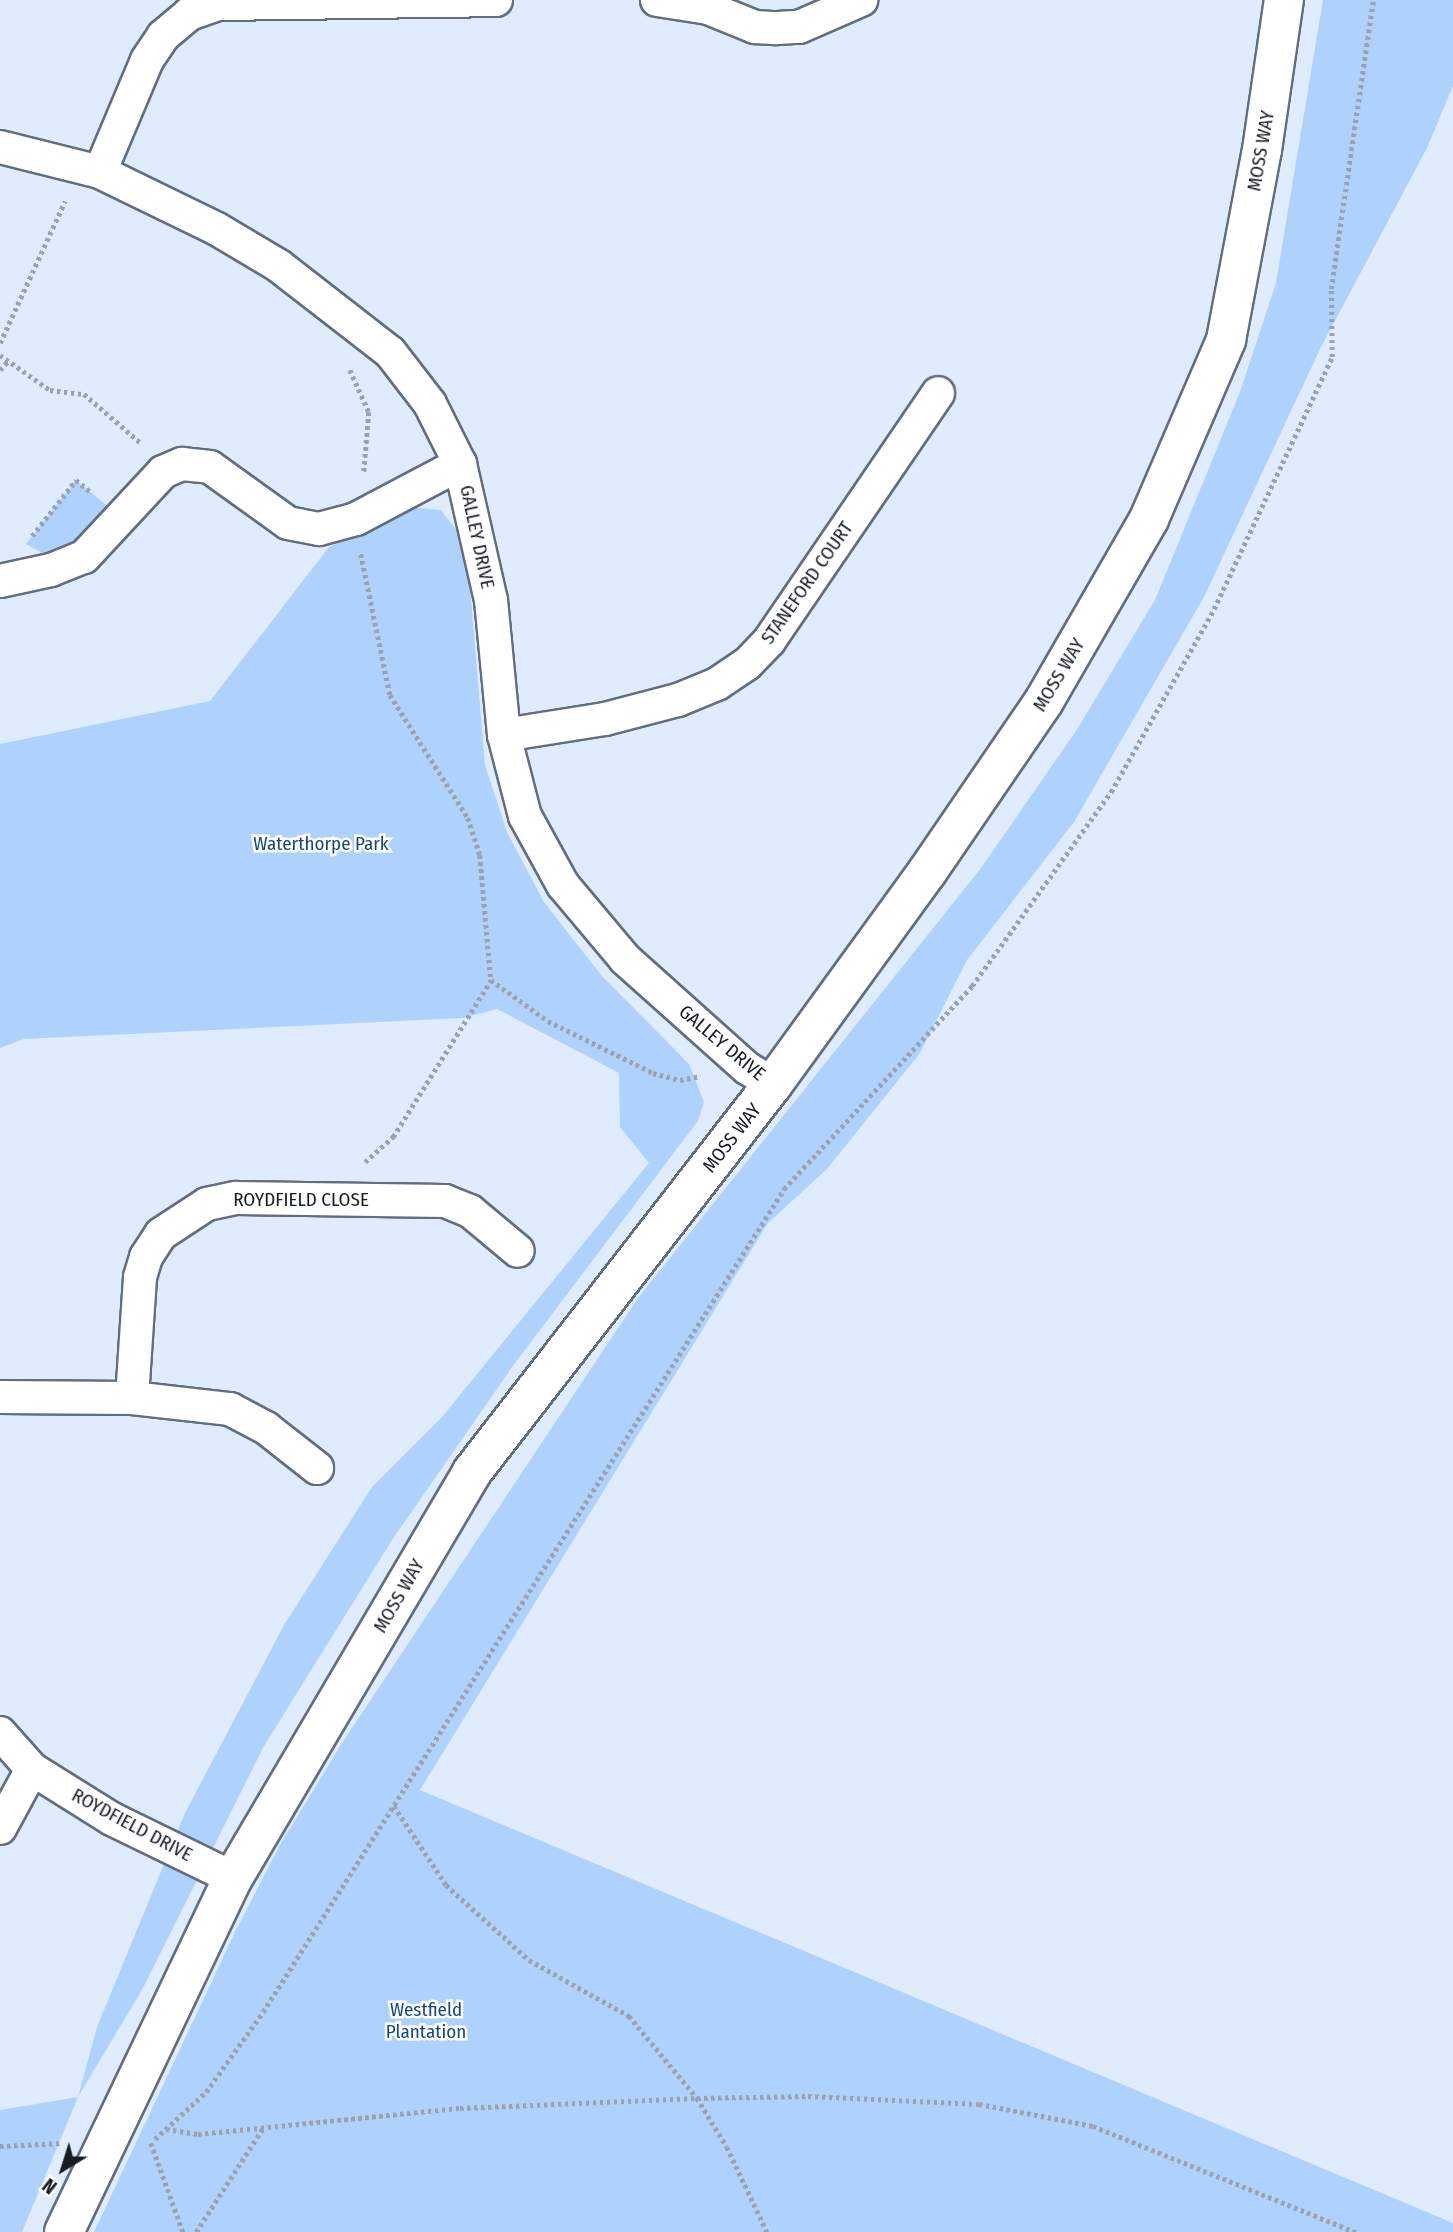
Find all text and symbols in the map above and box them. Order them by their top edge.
street label: MOSS WAY [1243,109,1279,193]
street label: GALLEY DRIVE [455,483,499,591]
street label: STANEFORD COURT [756,517,858,649]
street label: MOSS WAY [1028,634,1090,716]
park label: Waterthorpe Park [253,833,389,855]
street label: GALLEY DRIVE [674,1000,770,1086]
street label: MOSS WAY [698,1099,766,1177]
street label: ROYDFIELD CLOSE [233,1189,369,1211]
street label: MOSS WAY [369,1555,429,1637]
street label: ROYDFIELD DRIVE [68,1784,196,1866]
park label: Westfield Plantation [386,1999,466,2043]
north arrow [28,2134,98,2204]
text: N [38,2173,61,2199]

